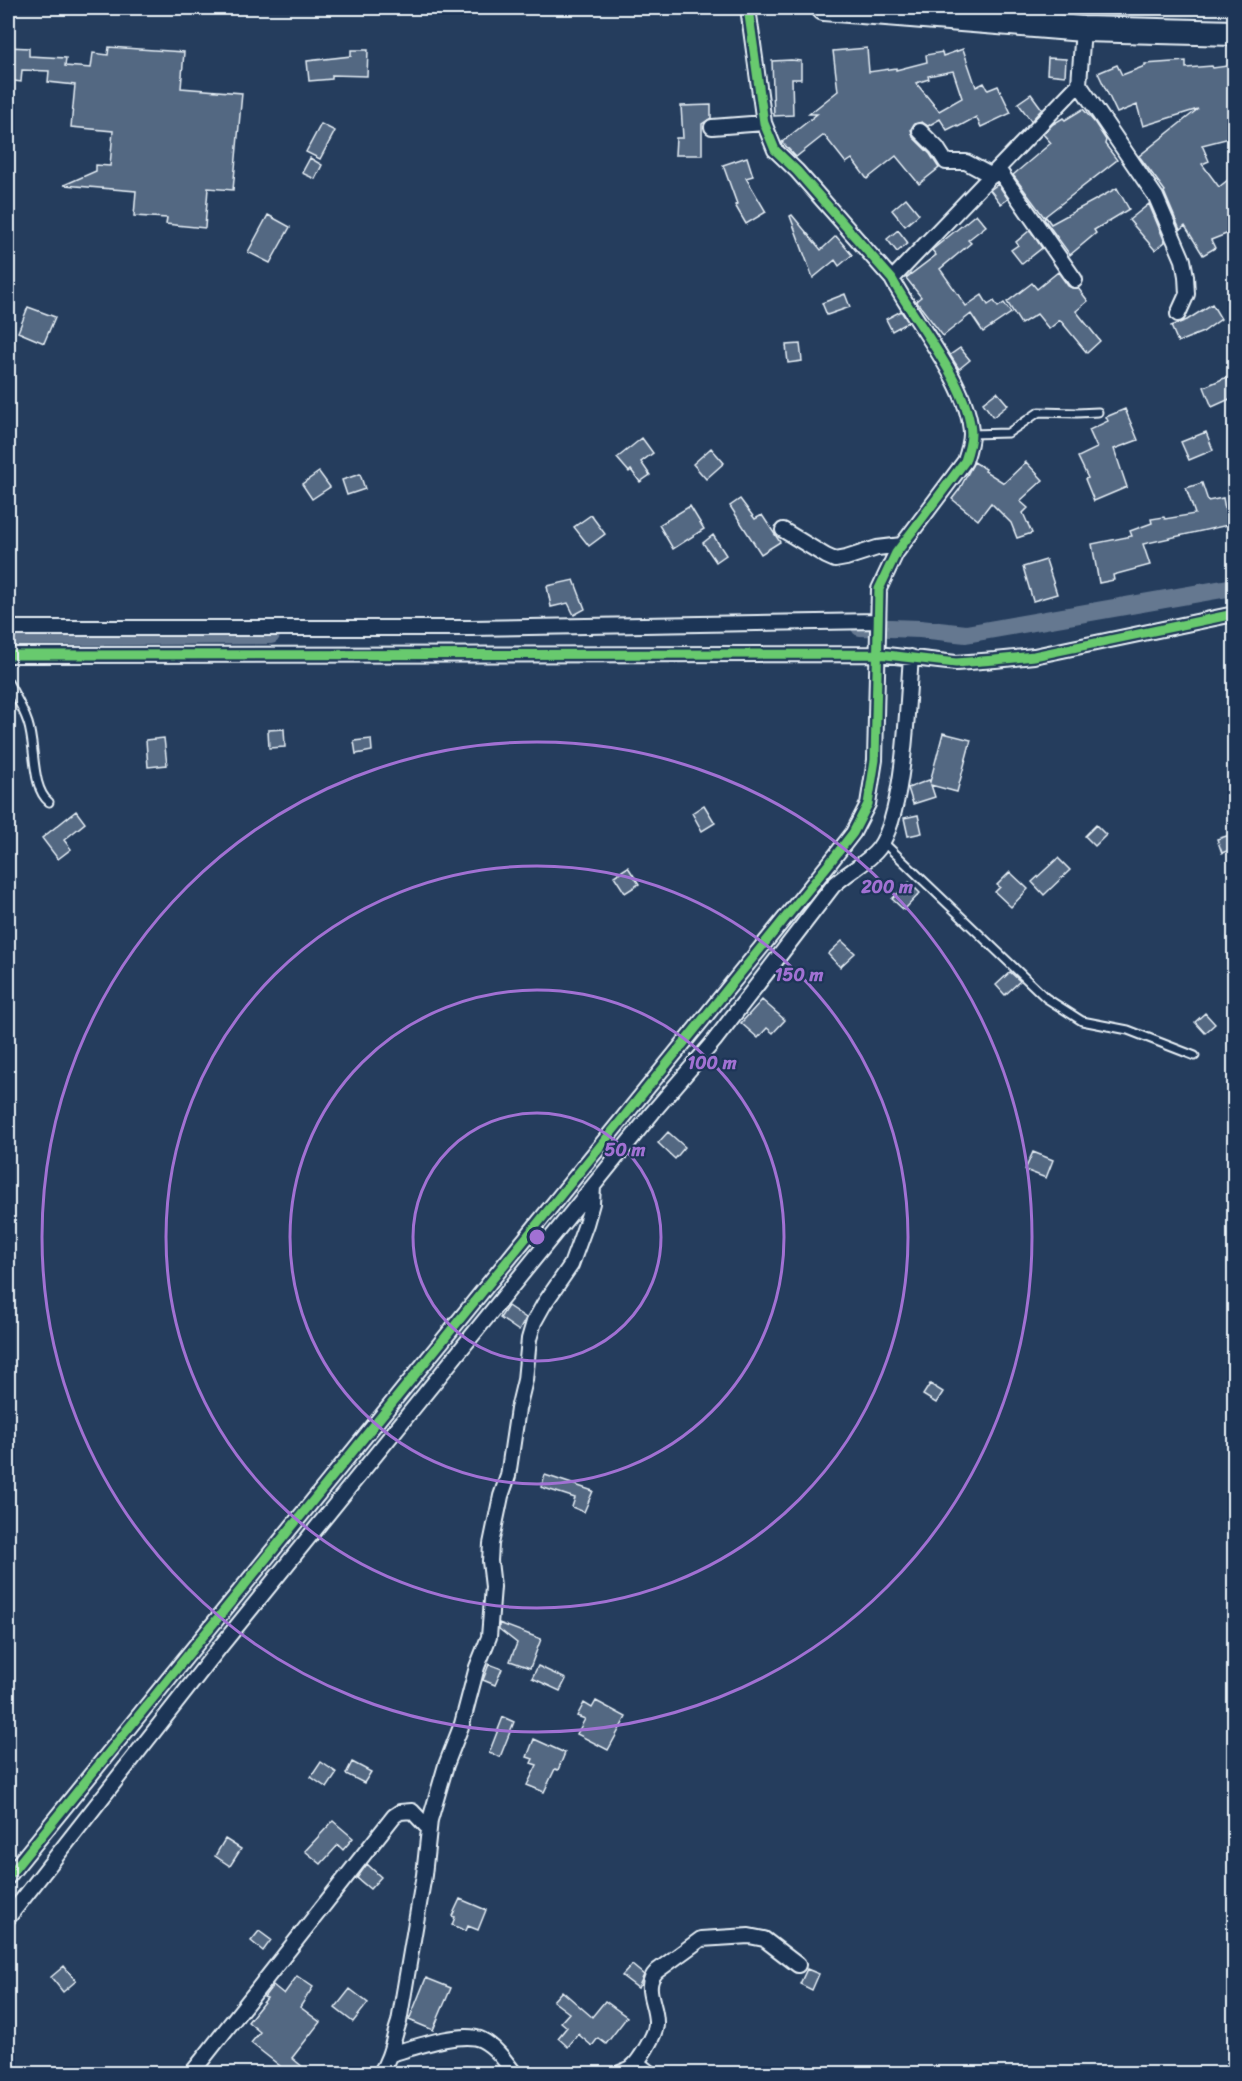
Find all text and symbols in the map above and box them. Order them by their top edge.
text: 200 m [860,871,913,903]
text: 150 m [775,959,823,991]
text: 100 m [688,1047,737,1079]
text: 50 m [605,1134,646,1166]
centre of rings [527,1227,547,1247]

